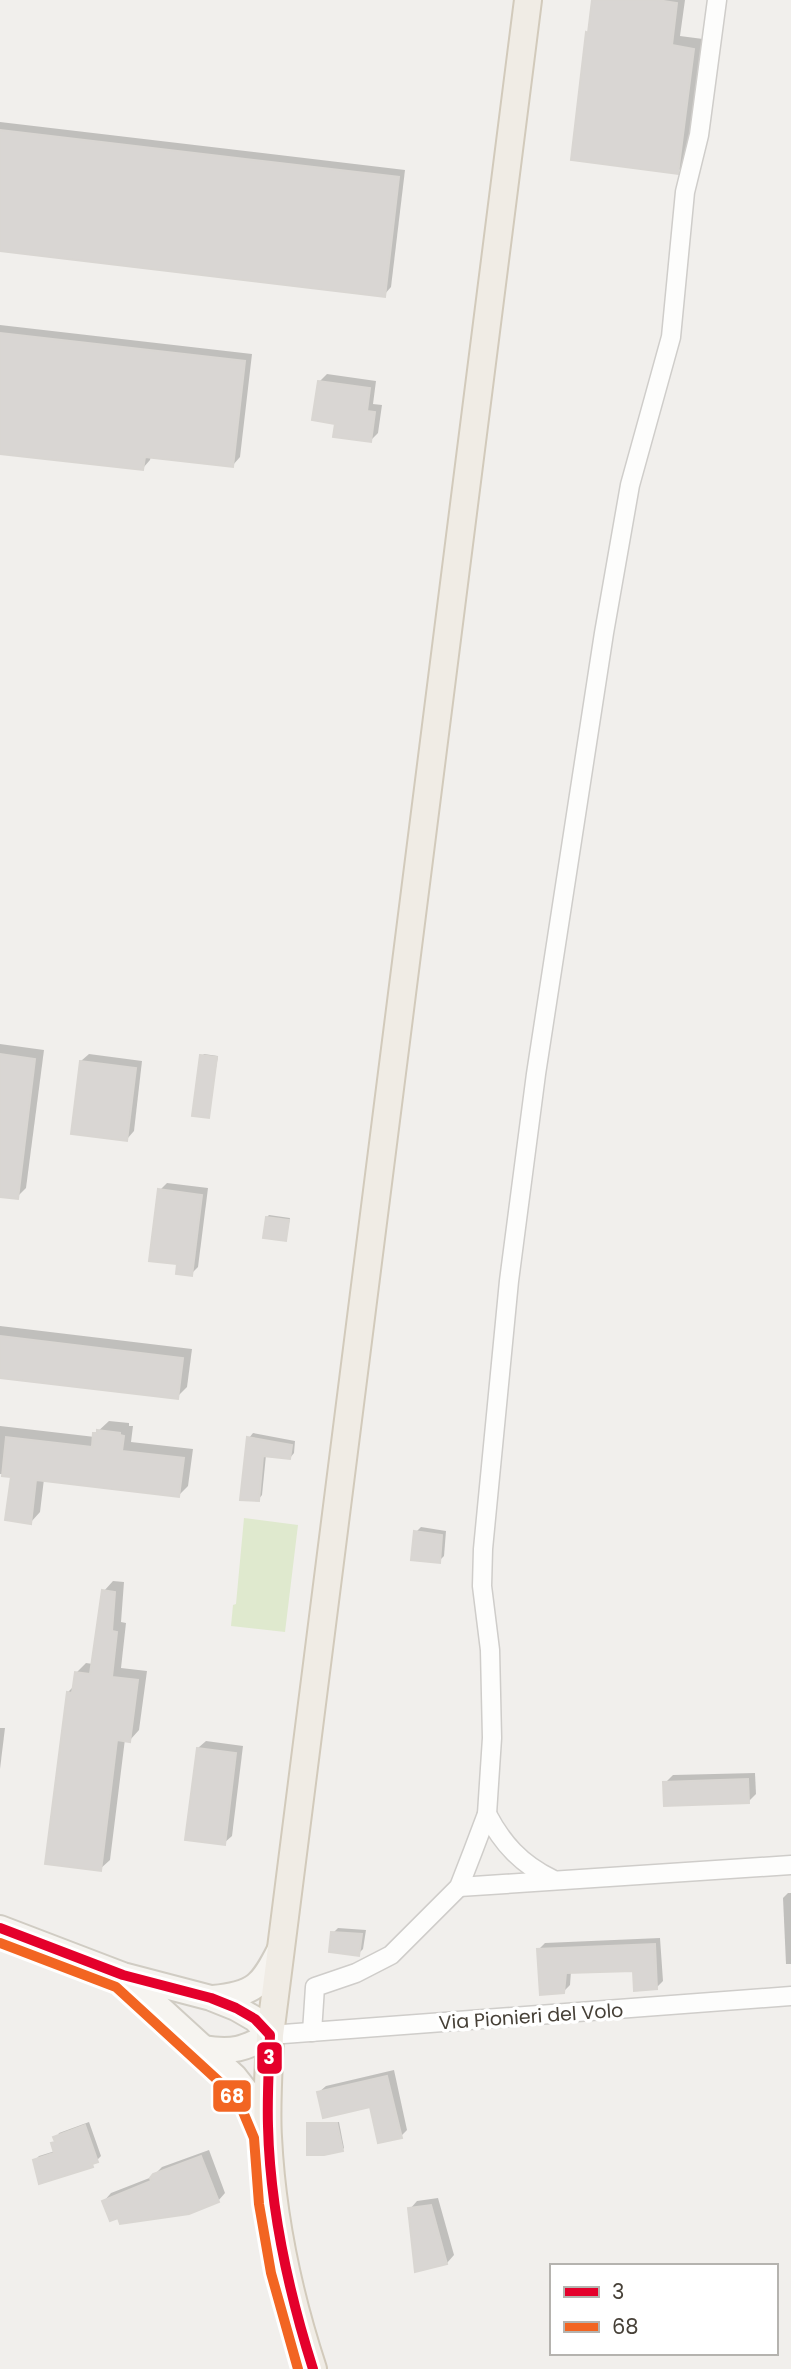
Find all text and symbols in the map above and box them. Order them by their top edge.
street label: Via Pionieri del Volo [438,1997,624,2036]
line badge: 3 [256,2041,283,2075]
text: 3 [263,2044,275,2071]
line badge: 68 [212,2079,252,2113]
text: 68 [220,2083,244,2110]
legend [550,2264,777,2355]
text: 3 [612,2277,624,2306]
text: 68 [612,2312,639,2341]

